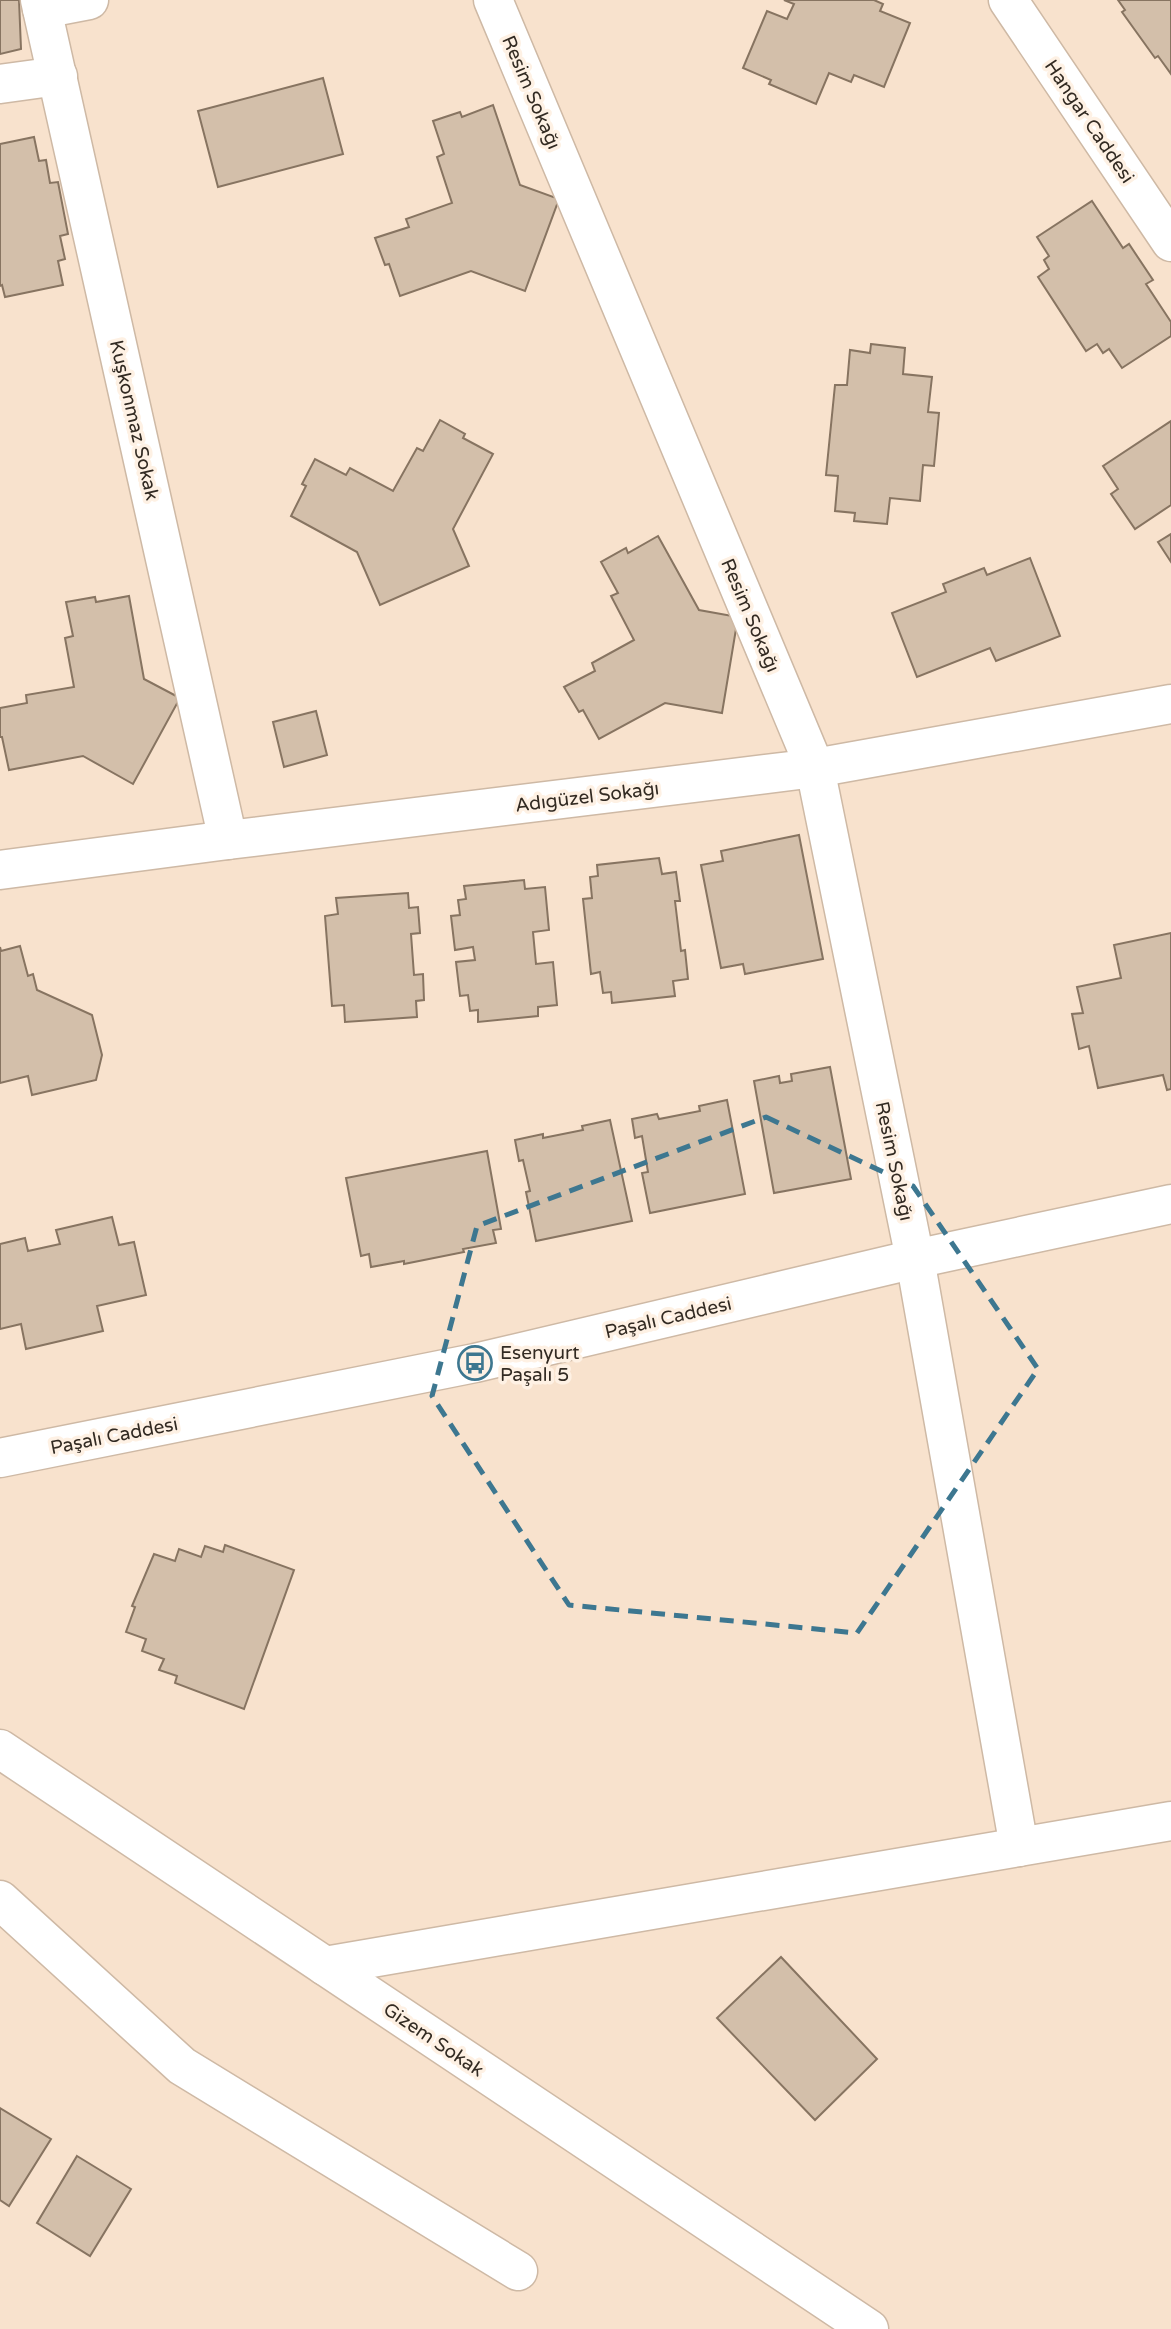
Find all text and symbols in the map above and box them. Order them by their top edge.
street label: Resim Sokağı [497,32,565,153]
street label: Hangar Caddesi [1040,56,1139,187]
street label: Kuşkonmaz Sokak [105,338,163,502]
street label: Resim Sokağı [716,555,784,676]
street label: Adıgüzel Sokağı [514,777,660,817]
street label: Resim Sokağı [871,1100,917,1223]
street label: Paşalı Caddesi [603,1293,734,1343]
place label: Esenyurt Paşalı 5 [500,1342,580,1386]
bus stop icon: Esenyurt Paşalı 5 [456,1344,494,1382]
street label: Paşalı Caddesi [48,1413,180,1459]
street label: Gizem Sokak [379,1998,488,2081]

